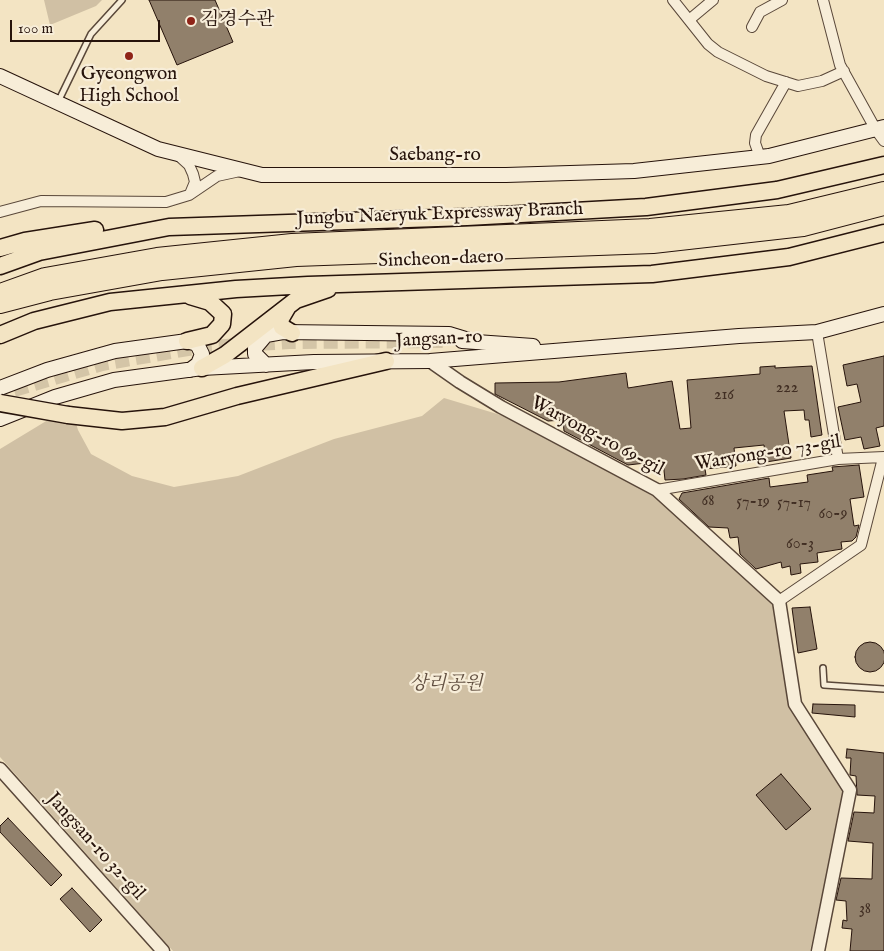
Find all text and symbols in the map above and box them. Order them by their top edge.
scale bar [12,10,162,42]
place label: 김경수관 [201,10,274,32]
marker: 김경수관 [185,15,197,27]
text: 100 m [18,19,53,38]
marker: Gyeongwon High School [123,50,135,62]
place label: Gyeongwon High School [79,64,179,108]
street label: Saebang-ro [389,145,481,167]
street label: Jungbu Naeryuk Expressway Branch [296,199,584,231]
street label: Sincheon-daero [378,246,504,274]
street label: Jangsan-ro [395,326,483,354]
house number: 222 [776,379,798,399]
house number: 216 [714,386,734,406]
street label: Waryong-ro 69-gil [526,392,668,482]
street label: Waryong-ro 73-gil [693,431,843,477]
house number: 68 [701,492,715,512]
house number: 57-19 [736,493,770,513]
house number: 57-17 [777,494,811,514]
house number: 60-9 [818,505,848,525]
house number: 60-3 [786,535,814,555]
park label: 상리공원 [409,674,483,696]
street label: Jangsan-ro 32-gil [41,789,149,905]
house number: 38 [859,900,871,920]

